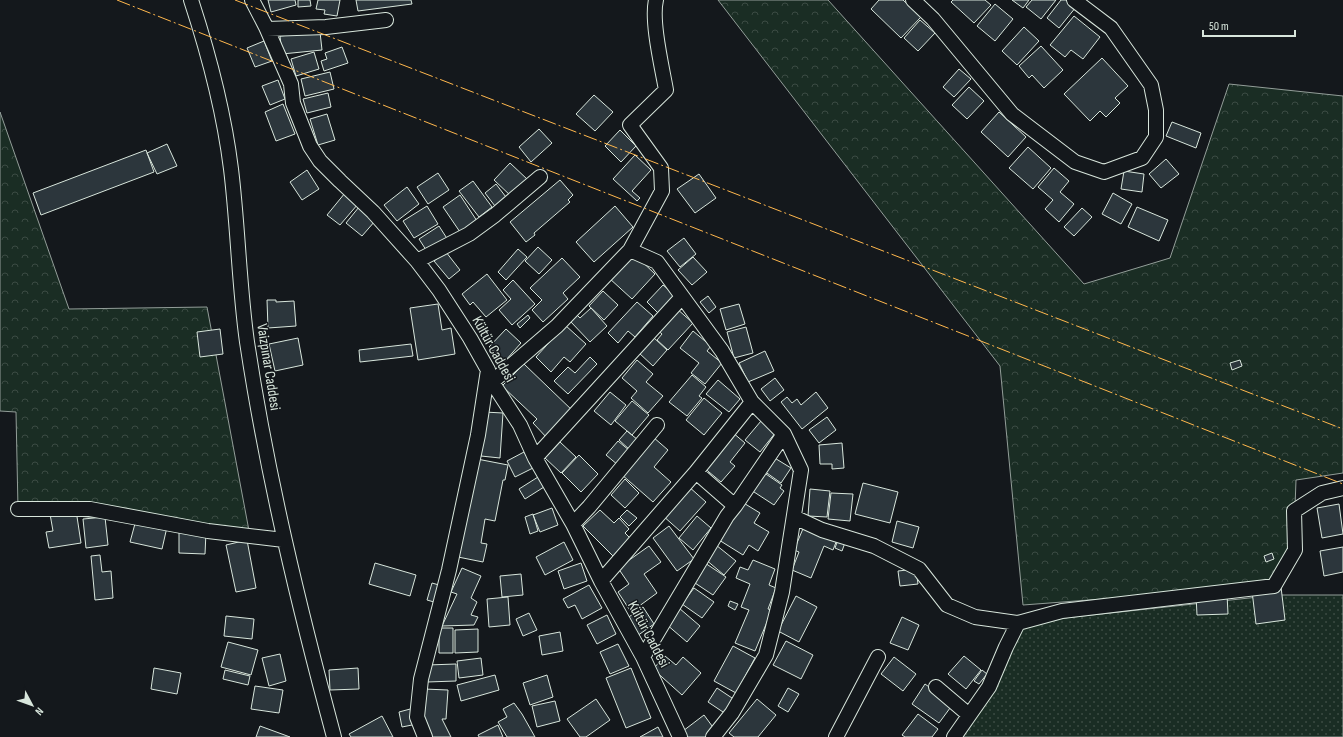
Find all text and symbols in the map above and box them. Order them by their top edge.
scale bar [1203,12,1295,38]
text: 50 m [1209,19,1229,34]
street label: Kültür Caddesi [468,313,520,386]
street label: Vaizpınar Caddesi [252,322,285,412]
street label: Kültür Caddesi [623,598,674,671]
north arrow [12,685,52,725]
text: N [32,705,46,718]

